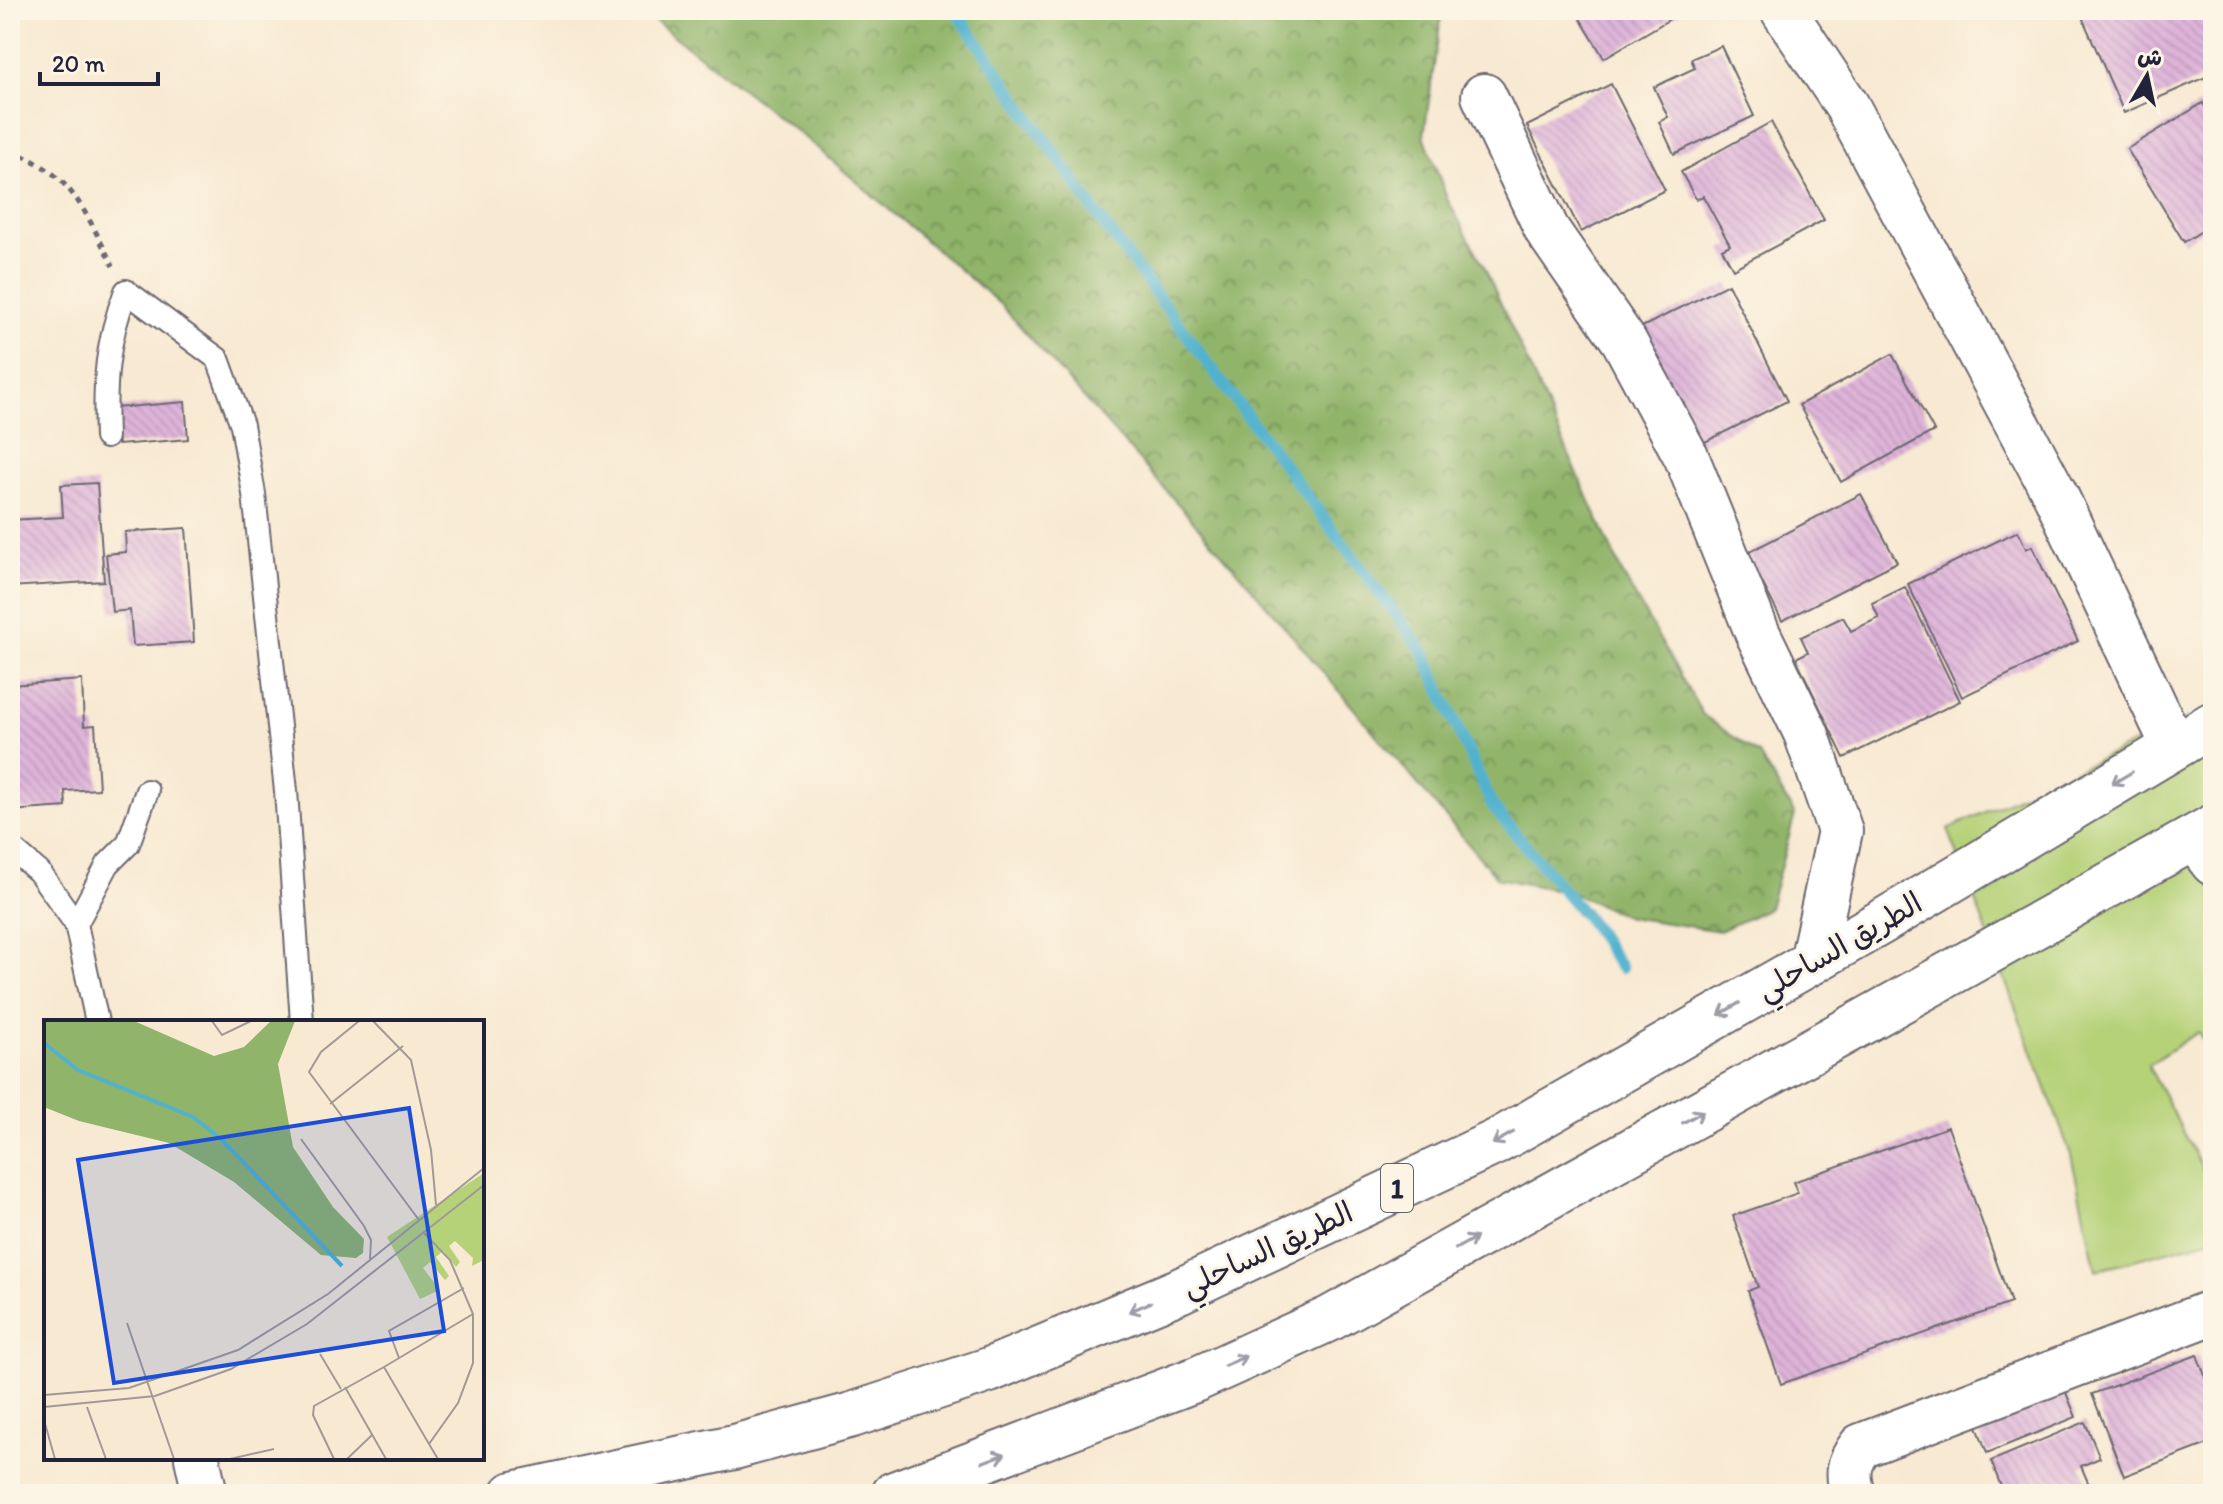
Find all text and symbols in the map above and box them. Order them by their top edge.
scale bar [40,36,158,86]
north arrow [2107,36,2187,116]
text: ش [2136,42,2164,72]
text: 20 m [52,49,105,78]
one-way arrow [2111,770,2134,786]
street label: الطريق الساحلي [1750,884,1932,1015]
one-way arrow [1718,1001,1741,1017]
inset map [44,1020,484,1460]
one-way arrow [1681,1109,1705,1124]
one-way arrow [1491,1130,1515,1146]
road number: 1 [1381,1164,1413,1212]
street label: الطريق الساحلي [1175,1193,1362,1312]
one-way arrow [1454,1235,1478,1251]
one-way arrow [1129,1300,1153,1315]
one-way arrow [1222,1353,1247,1368]
one-way arrow [981,1450,1006,1464]

